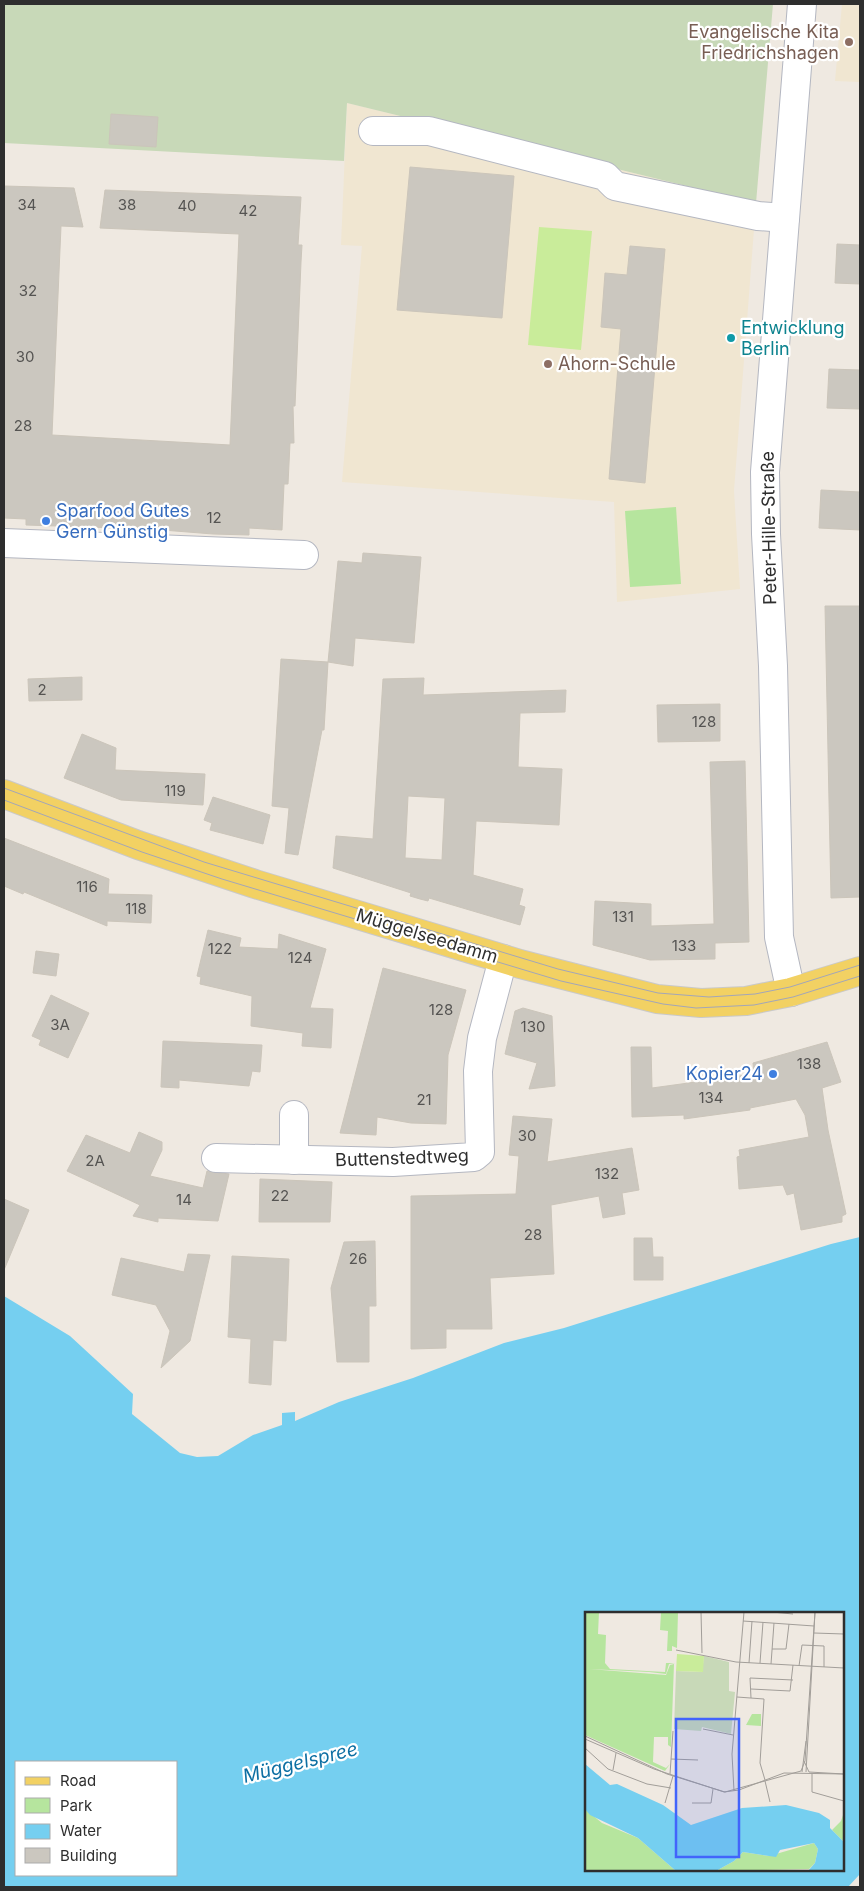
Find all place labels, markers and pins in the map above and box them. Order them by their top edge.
place label: Evangelische Kita Friedrichshagen [688,21,839,63]
marker: Evangelische Kita Friedrichshagen [843,36,855,48]
place label: Entwicklung Berlin [741,317,845,359]
marker: Entwicklung Berlin [725,332,737,344]
place label: Ahorn-Schule [558,353,676,374]
marker: Ahorn-Schule [542,358,554,370]
place label: Sparfood Gutes Gern Günstig [56,500,190,542]
marker: Sparfood Gutes Gern Günstig [40,515,52,527]
place label: Kopier24 [686,1063,763,1084]
marker: Kopier24 [767,1068,779,1080]

